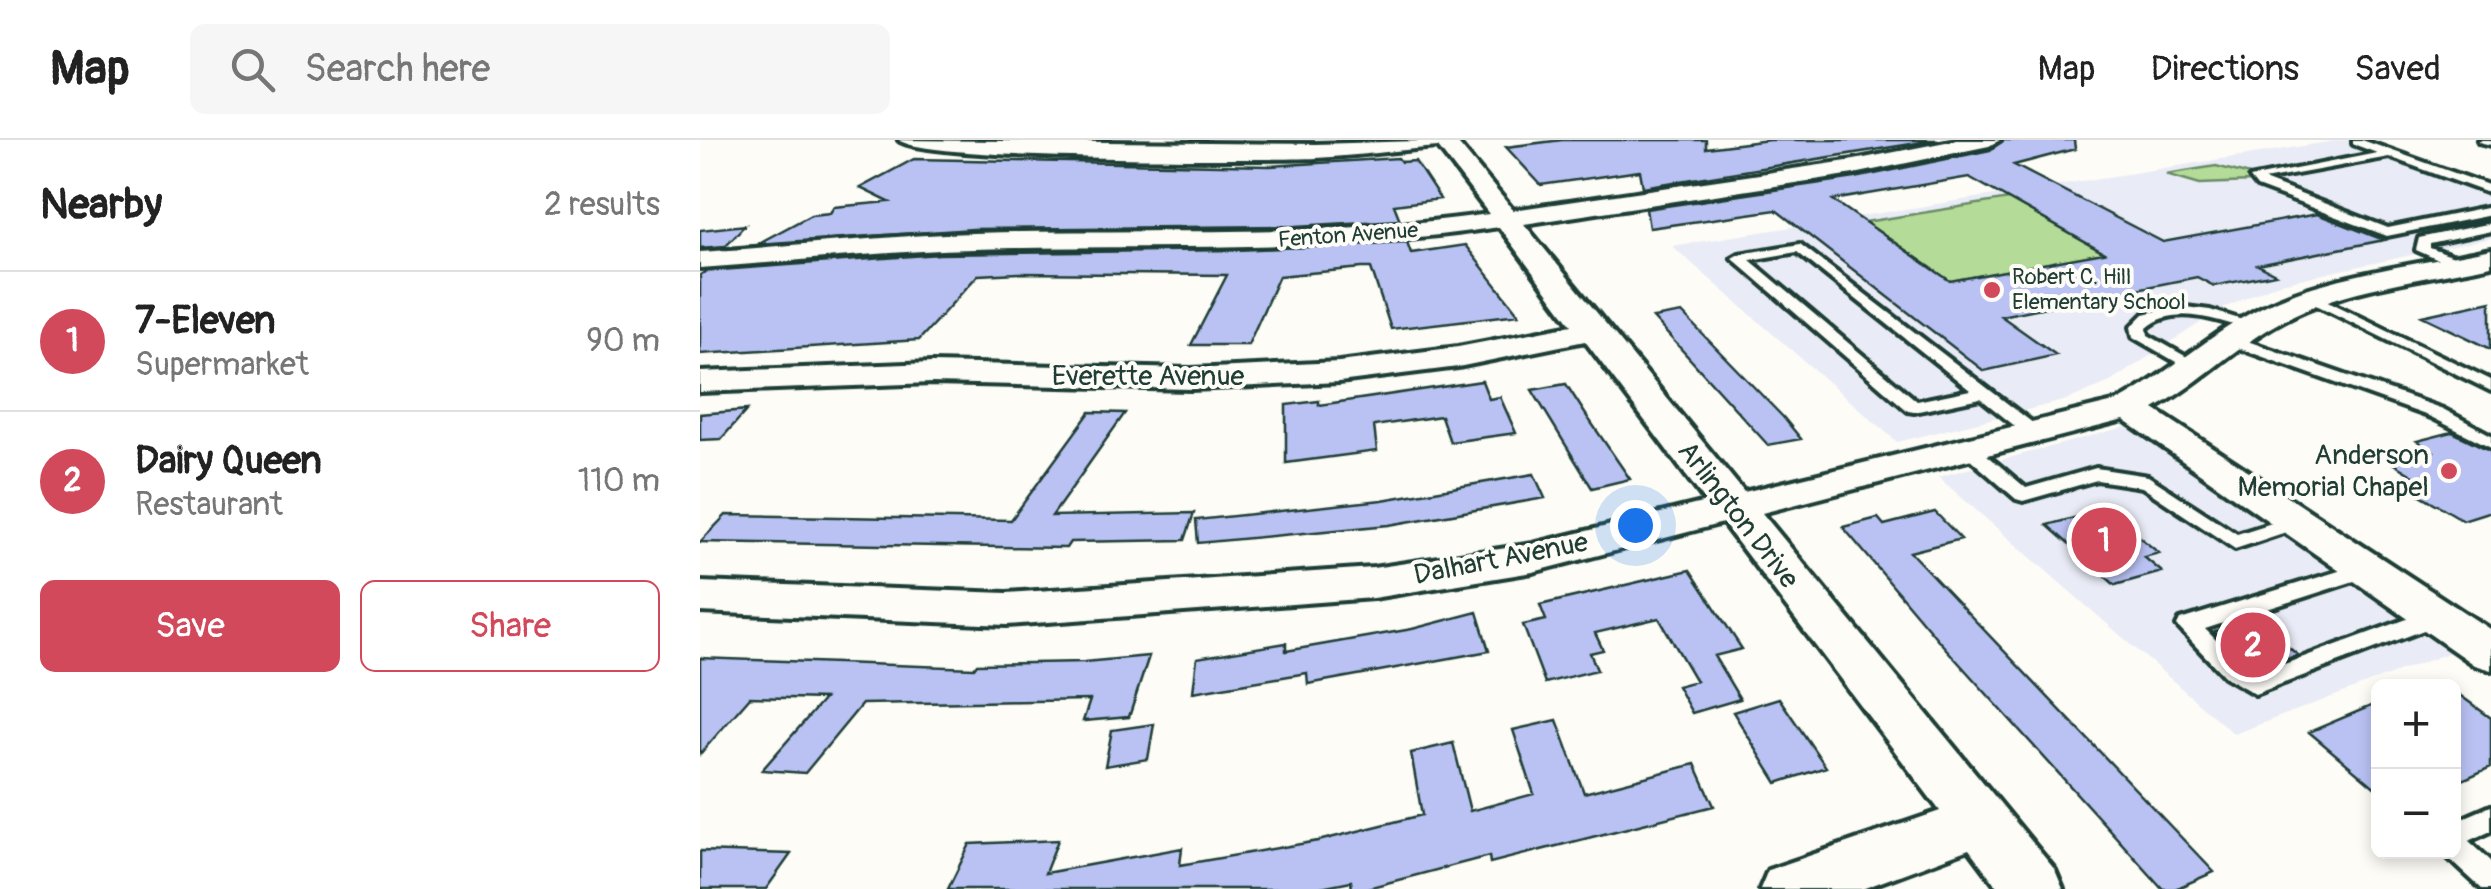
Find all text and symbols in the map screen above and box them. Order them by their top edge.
search box [190,24,890,114]
text: Map [50,39,130,99]
icon: search [225,42,280,97]
text: Search here [305,45,490,93]
text: Map [2038,47,2096,91]
text: Directions [2151,47,2299,91]
text: Saved [2354,47,2441,91]
text: Nearby [40,179,162,231]
text: 2 results [544,185,660,225]
street label: Fenton Avenue [1277,216,1419,254]
place label: Robert C. Hill Elementary School [2012,263,2186,316]
marker: Robert C. Hill Elementary School [1981,279,2003,301]
text: 7-Eleven [135,297,275,345]
text: 1 [66,321,79,361]
text: 90 m [586,321,660,361]
text: Supermarket [135,345,309,385]
street label: Everette Avenue [1052,359,1245,394]
street label: Arlington Drive [1670,434,1806,596]
text: Dairy Queen [135,437,322,485]
place label: Anderson Memorial Chapel [2238,438,2429,505]
marker: Anderson Memorial Chapel [2438,460,2460,482]
text: 2 [64,461,81,501]
text: 110 m [578,461,660,501]
text: Restaurant [135,485,283,525]
your location [1610,500,1661,551]
pin: 1 [2072,502,2136,578]
street label: Dalhart Avenue [1411,525,1591,593]
button: Save [40,580,340,672]
button: Share [360,580,660,672]
pin: 2 [2220,608,2286,682]
map controls [2371,679,2461,859]
button: + [2371,679,2461,769]
button: − [2371,769,2461,859]

